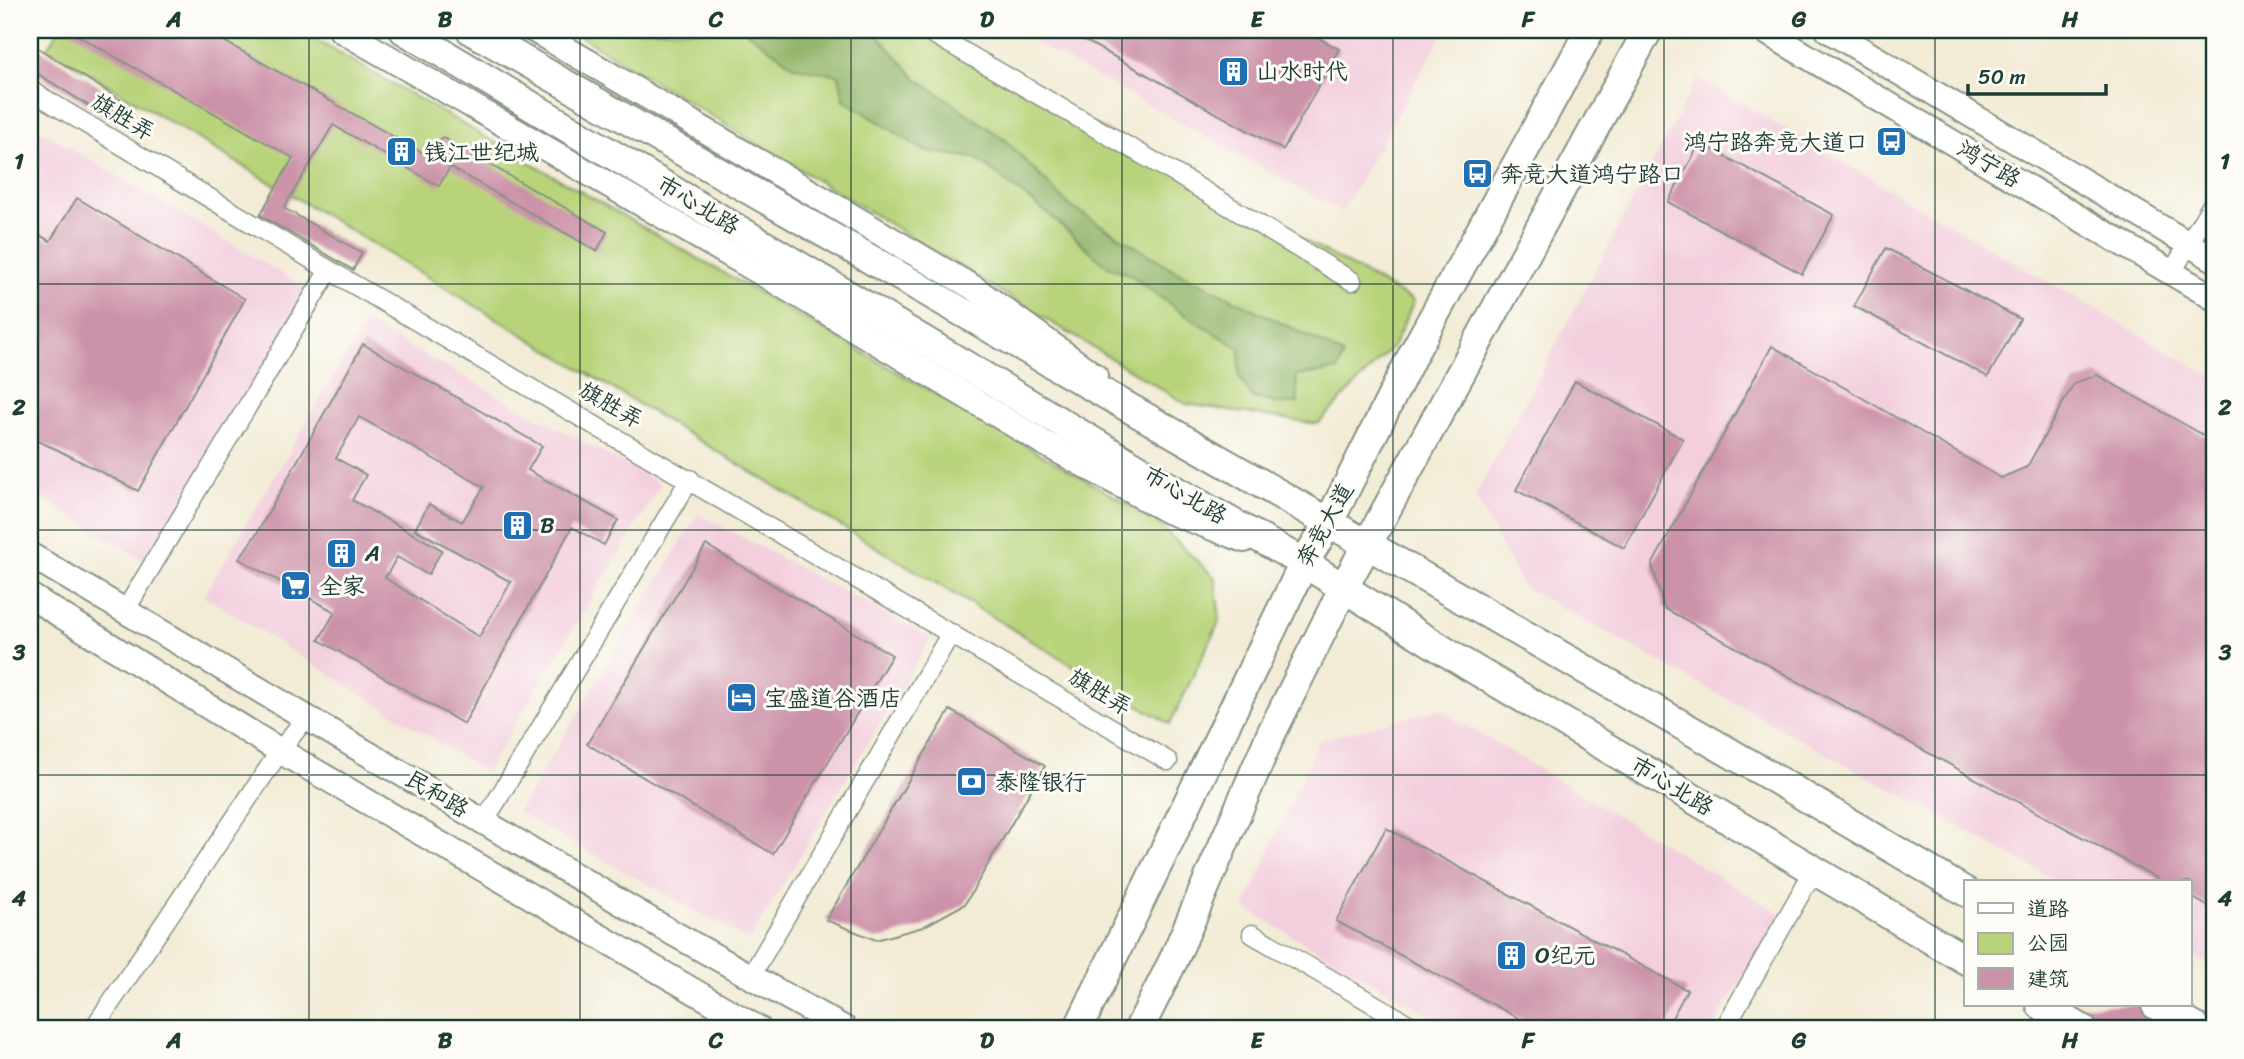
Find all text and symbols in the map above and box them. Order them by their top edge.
text: A [165,0,182,40]
text: B [438,0,453,40]
text: C [708,0,724,40]
text: D [980,0,995,40]
text: E [1251,0,1266,40]
text: F [1521,0,1536,40]
text: G [1791,0,1807,40]
text: H [2061,0,2079,40]
place label: 山水时代 [1256,51,1348,92]
scale bar [1968,52,2106,96]
building icon: 山水时代 [1216,54,1250,88]
text: 50 m [1978,58,2026,96]
street label: 旗胜弄 [83,82,163,152]
place label: 鸿宁路奔竞大道口 [1684,122,1868,163]
bus stop icon: 鸿宁路奔竞大道口 [1874,125,1908,159]
street label: 鸿宁路 [1949,129,2029,199]
place label: 钱江世纪城 [424,132,539,173]
building icon: 钱江世纪城 [384,135,418,169]
text: 1 [14,141,24,182]
text: 1 [2220,141,2230,182]
place label: 奔竞大道鸿宁路口 [1500,154,1684,195]
bus stop icon: 奔竞大道鸿宁路口 [1460,157,1494,191]
street label: 市心北路 [648,164,748,246]
street label: 旗胜弄 [571,370,651,440]
text: 2 [11,387,26,428]
text: 2 [2217,387,2232,428]
street label: 市心北路 [1135,454,1235,536]
street label: 奔竞大道 [1285,475,1365,575]
place label: B [540,505,555,546]
building icon: B [500,508,534,542]
place label: A [364,533,380,574]
building icon: A [325,536,359,570]
place label: 全家 [319,566,365,607]
supermarket icon: 全家 [279,569,313,603]
text: 3 [12,632,26,673]
text: 3 [2218,632,2232,673]
street label: 旗胜弄 [1060,657,1140,727]
place label: 宝盛道谷酒店 [764,678,902,719]
hotel icon: 宝盛道谷酒店 [724,681,758,715]
street label: 市心北路 [1622,745,1722,827]
street label: 民和路 [397,759,477,829]
place label: 泰隆银行 [995,762,1087,803]
bank icon: 泰隆银行 [955,765,989,799]
text: 4 [11,878,27,919]
text: 4 [2217,878,2233,919]
legend [1964,880,2192,1006]
text: 道路 [2027,890,2069,928]
text: 公园 [2027,924,2069,962]
place label: O纪元 [1535,935,1596,976]
building icon: O纪元 [1495,938,1529,972]
text: 建筑 [2027,960,2069,998]
text: A [165,1020,182,1059]
text: B [438,1020,453,1059]
text: C [708,1020,724,1059]
text: D [980,1020,995,1059]
text: E [1251,1020,1266,1059]
text: F [1521,1020,1536,1059]
text: G [1791,1020,1807,1059]
text: H [2061,1020,2079,1059]

